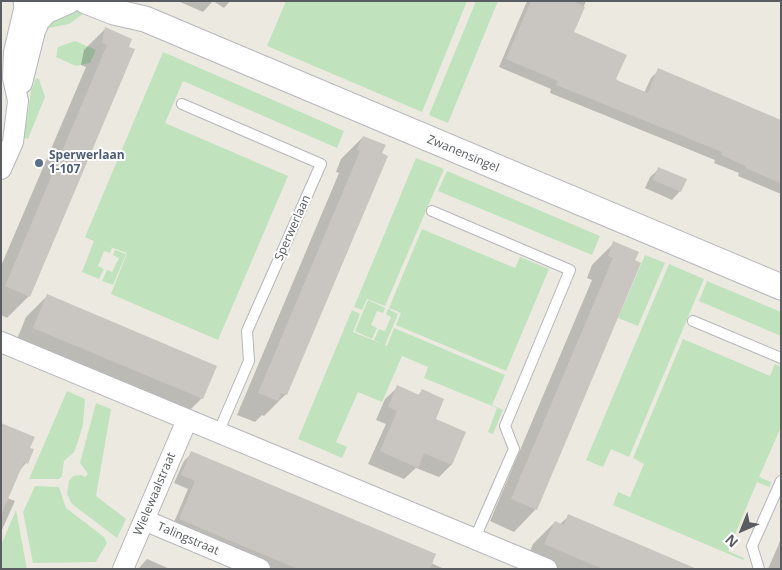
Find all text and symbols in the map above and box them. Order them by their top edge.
street label: Zwanensingel [425,132,501,176]
place label: Sperwerlaan 1-107 [49,149,125,177]
marker: Sperwerlaan 1-107 [33,157,45,169]
street label: Sperwerlaan [272,193,314,263]
street label: Wielewaalstraat [131,450,179,538]
north arrow [717,505,767,555]
street label: Talingstraat [155,520,221,558]
text: N [721,530,742,552]

